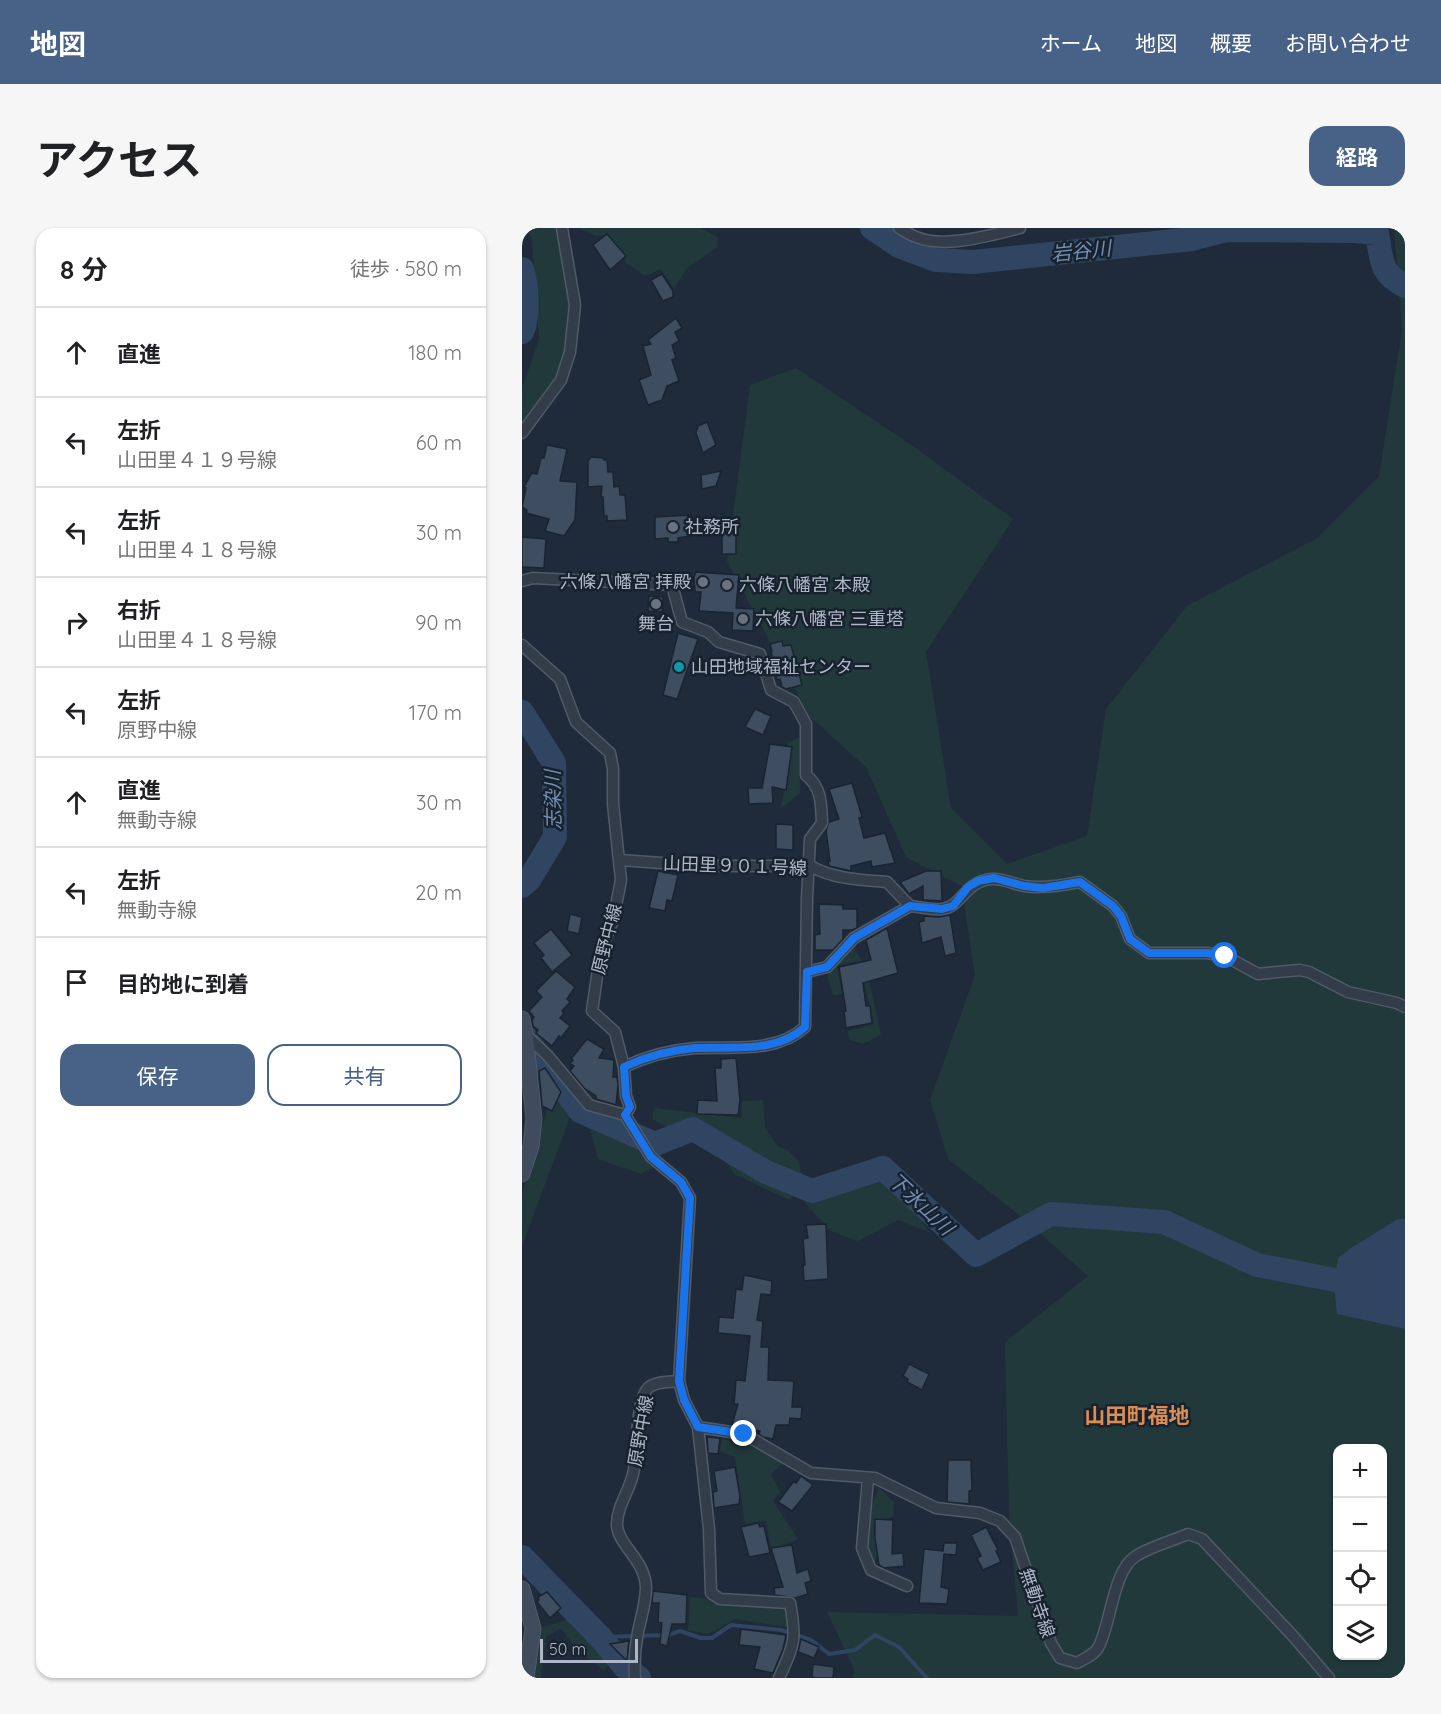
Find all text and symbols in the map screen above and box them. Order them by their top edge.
text: 地図 [30,26,86,61]
text: ホーム [1040,30,1102,56]
text: 地図 [1135,30,1177,56]
text: 概要 [1210,30,1252,56]
text: お問い合わせ [1285,30,1411,56]
button: 経路 [1309,126,1405,186]
text: アクセス [36,133,202,186]
water label: 岩谷川 [1050,235,1114,266]
text: 8 分 [60,253,108,286]
text: 徒歩 · 580 m [350,256,462,281]
icon: ahead [60,336,93,369]
text: 直進 [117,340,161,368]
text: 180 m [408,340,462,365]
text: 左折 [117,416,161,444]
icon: left [60,426,93,459]
text: 60 m [416,430,462,455]
text: 山田里４１９号線 [117,447,277,472]
text: 左折 [117,506,161,534]
place label: 社務所 [685,515,739,538]
icon: left [60,516,93,549]
text: 30 m [416,520,462,545]
marker: 社務所 [666,520,680,534]
text: 山田里４１８号線 [117,537,277,562]
place label: 六條八幡宮 拝殿 [560,570,691,593]
place label: 六條八幡宮 本殿 [739,573,870,596]
marker: 六條八幡宮 拝殿 [696,575,710,589]
marker: 六條八幡宮 本殿 [720,578,734,592]
text: 右折 [117,596,161,624]
marker: 舞台 [649,597,663,611]
icon: right [60,606,93,639]
place label: 六條八幡宮 三重塔 [755,607,904,630]
text: 90 m [415,610,462,635]
place label: 舞台 [638,612,674,635]
marker: 六條八幡宮 三重塔 [736,612,750,626]
text: 山田里４１８号線 [117,627,277,652]
place label: 山田地域福祉センター [691,655,871,678]
marker: 山田地域福祉センター [672,660,686,674]
text: 左折 [117,686,161,714]
icon: left [60,696,93,729]
text: 170 m [409,700,462,725]
text: 原野中線 [117,717,197,742]
water label: 志染川 [539,768,566,830]
text: 直進 [117,776,161,804]
icon: ahead [60,786,93,819]
text: 30 m [416,790,462,815]
text: 無動寺線 [117,807,197,832]
street label: 山田里９０１号線 [663,851,807,880]
text: 左折 [117,866,161,894]
icon: left [60,876,93,909]
text: 20 m [415,880,462,905]
text: 無動寺線 [117,897,197,922]
street label: 原野中線 [587,901,626,977]
route start [1211,942,1237,968]
icon: arrive [60,966,93,999]
text: 目的地に到着 [117,970,249,998]
button: 保存 [60,1044,255,1106]
button: 共有 [267,1044,462,1106]
water label: 下氷山川 [884,1167,961,1241]
street label: 原野中線 [623,1393,658,1468]
district label: 山田町福地 [1085,1402,1190,1428]
route end [730,1420,756,1446]
map controls [1333,1444,1387,1660]
button: + [1333,1444,1387,1498]
button: − [1333,1498,1387,1552]
button: locate [1333,1552,1387,1606]
street label: 無動寺線 [1015,1565,1060,1641]
button: layers [1333,1606,1387,1660]
scale bar [540,1636,638,1664]
text: 50 m [549,1639,586,1659]

